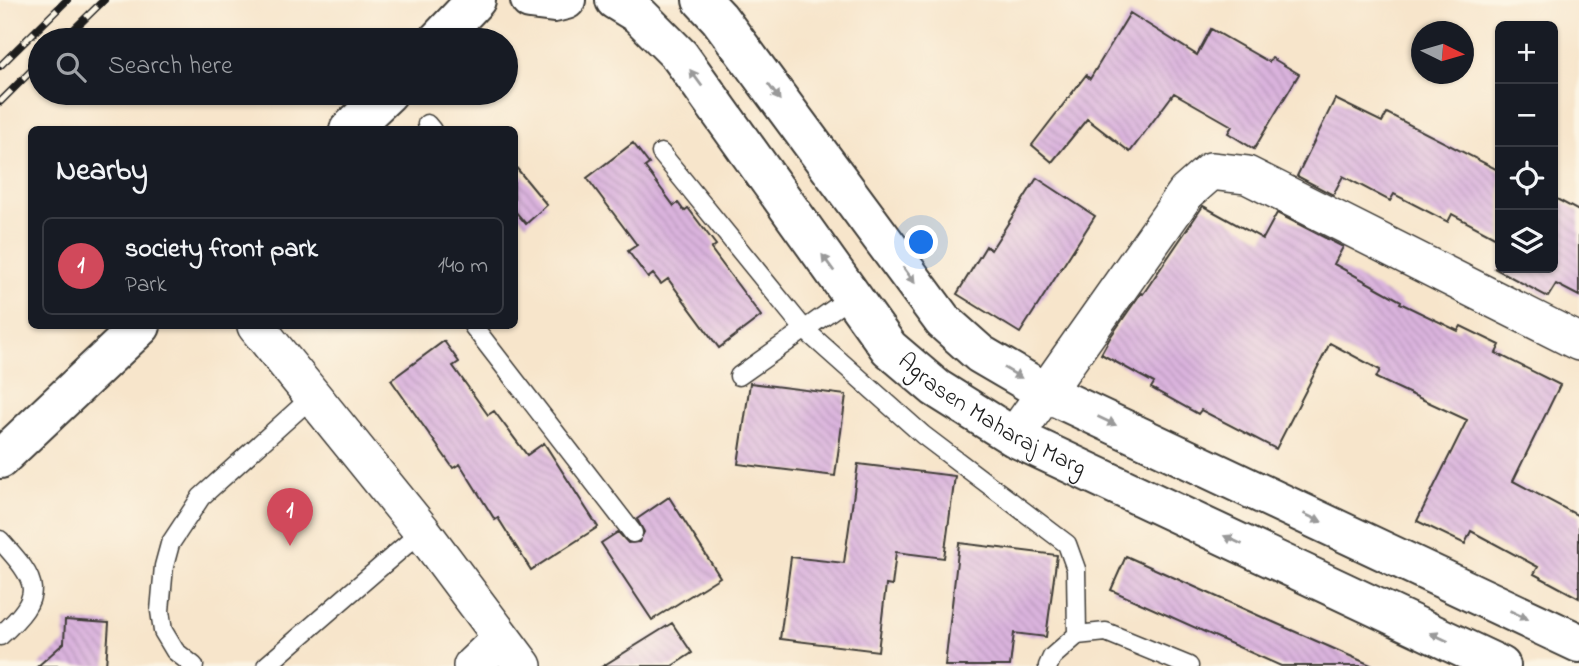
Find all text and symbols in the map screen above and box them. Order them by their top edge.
north arrow [1411,21,1474,84]
map controls [1495,21,1558,273]
button: + [1495,21,1558,84]
search box [28,28,518,105]
icon: search [52,48,90,86]
text: Search here [108,48,233,86]
one-way arrow [689,69,703,87]
one-way arrow [767,83,781,101]
button: − [1495,84,1558,147]
button: locate [1495,147,1558,210]
text: Nearby [56,150,148,194]
button: layers [1495,210,1558,273]
your location [904,225,938,259]
text: society front park [125,231,318,269]
text: 1 [77,250,85,283]
text: 140 m [438,250,488,283]
one-way arrow [821,254,835,272]
one-way arrow [902,266,916,284]
text: Park [125,269,167,302]
street label: Agrasen Maharaj Marg [890,345,1092,486]
one-way arrow [1003,367,1022,379]
one-way arrow [1097,415,1117,427]
pin: 1 [267,488,313,546]
one-way arrow [1303,512,1323,524]
one-way arrow [1223,535,1243,546]
one-way arrow [1509,609,1529,621]
one-way arrow [1429,631,1449,643]

